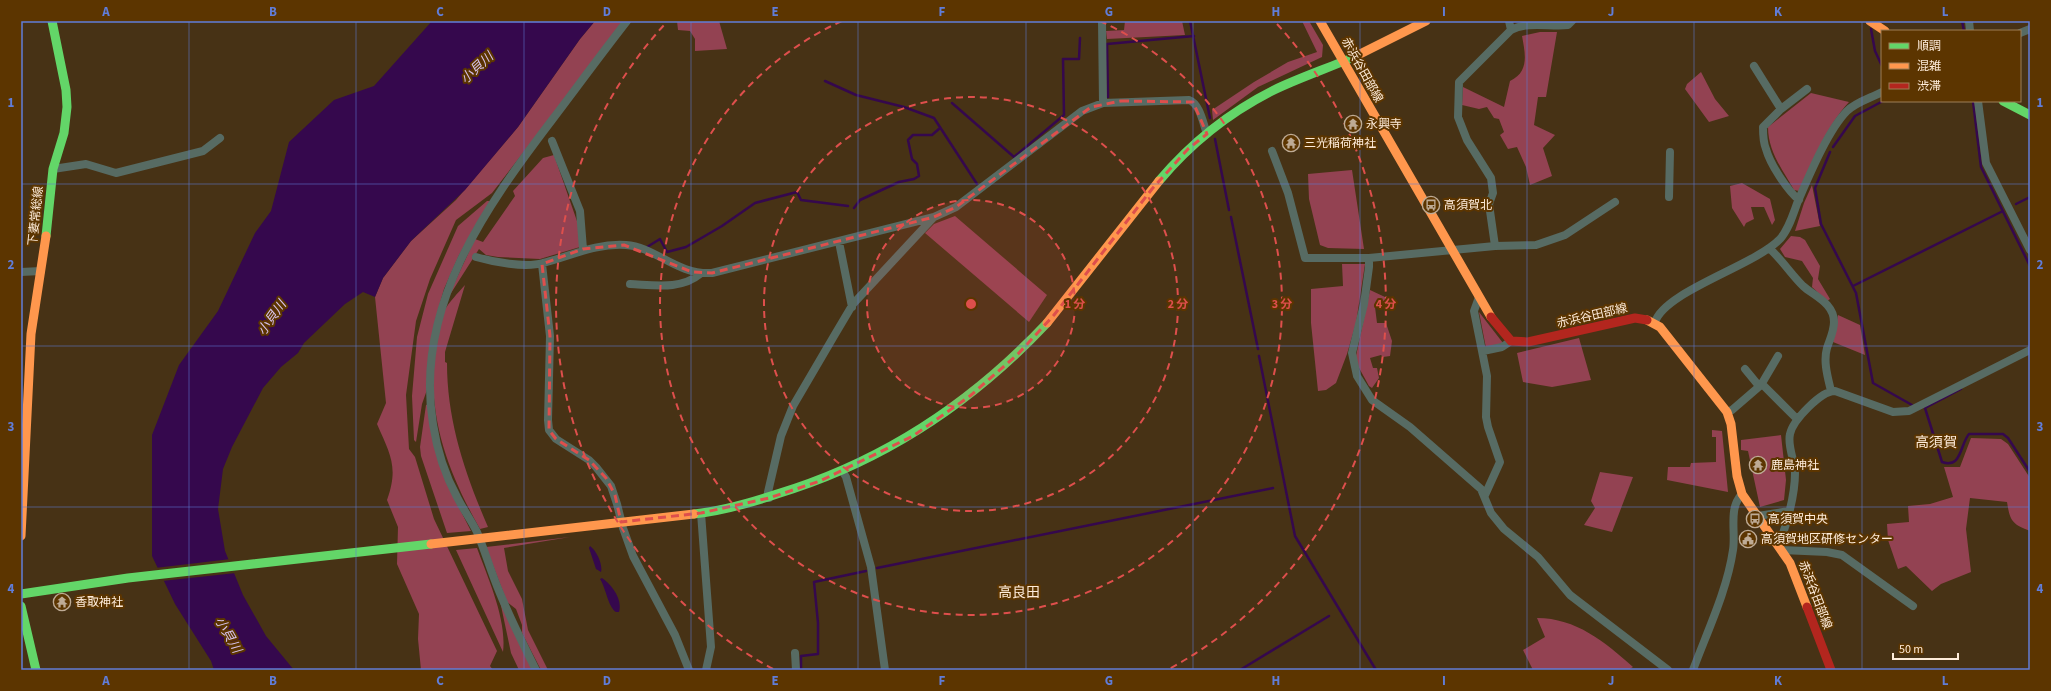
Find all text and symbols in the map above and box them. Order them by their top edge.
text: A [101,3,110,21]
text: B [269,3,277,21]
text: C [436,3,444,21]
text: D [603,3,611,21]
text: E [771,3,779,21]
text: F [939,3,946,21]
text: G [1105,3,1113,21]
text: H [1272,3,1280,21]
text: I [1442,3,1446,21]
text: J [1608,3,1614,21]
text: K [1774,3,1783,21]
text: L [1942,3,1949,21]
legend [1881,30,2021,102]
street label: 赤浜谷田部線 [1337,34,1387,106]
text: 順調 [1917,38,1941,55]
water label: 小貝川 [457,47,499,88]
text: 混雑 [1917,58,1941,75]
text: 渋滞 [1917,78,1941,95]
text: 1 [8,94,15,112]
text: 1 [2037,94,2044,112]
temple icon: 永興寺 [1343,114,1363,134]
place label: 永興寺 [1366,116,1402,133]
temple icon: 三光稲荷神社 [1281,133,1301,153]
place label: 三光稲荷神社 [1304,135,1376,152]
street label: 下妻常総線 [24,185,48,247]
bus stop icon: 高須賀北 [1421,195,1441,215]
place label: 高須賀北 [1444,197,1492,214]
text: 2 [8,256,15,274]
text: 2 [2037,256,2044,274]
water label: 小貝川 [253,295,292,339]
text: 1 分 [1065,296,1085,313]
text: 2 分 [1168,296,1188,313]
text: 3 分 [1272,296,1292,313]
text: 4 分 [1376,296,1396,313]
centre of rings [964,297,978,311]
street label: 赤浜谷田部線 [1555,300,1629,332]
text: 3 [8,418,15,436]
text: 3 [2037,418,2044,436]
district label: 高須賀 [1915,433,1957,453]
temple icon: 鹿島神社 [1748,455,1768,475]
place label: 鹿島神社 [1771,457,1819,474]
bus stop icon: 高須賀中央 [1745,509,1765,529]
place label: 高須賀中央 [1768,511,1828,528]
public building icon: 高須賀地区研修センター [1738,529,1758,549]
place label: 高須賀地区研修センター [1761,531,1893,548]
street label: 赤浜谷田部線 [1794,558,1836,632]
text: 4 [8,580,15,598]
text: 4 [2037,580,2044,598]
district label: 高良田 [998,583,1040,603]
temple icon: 香取神社 [52,592,72,612]
place label: 香取神社 [75,594,123,611]
water label: 小貝川 [210,614,247,658]
scale bar [1893,635,1958,661]
text: 50 m [1899,641,1923,658]
text: A [101,672,110,690]
text: B [269,672,277,690]
text: C [436,672,444,690]
text: D [603,672,611,690]
text: E [771,672,779,690]
text: F [939,672,946,690]
text: G [1105,672,1113,690]
text: H [1272,672,1280,690]
text: I [1442,672,1446,690]
text: J [1608,672,1614,690]
text: K [1774,672,1783,690]
text: L [1942,672,1949,690]

